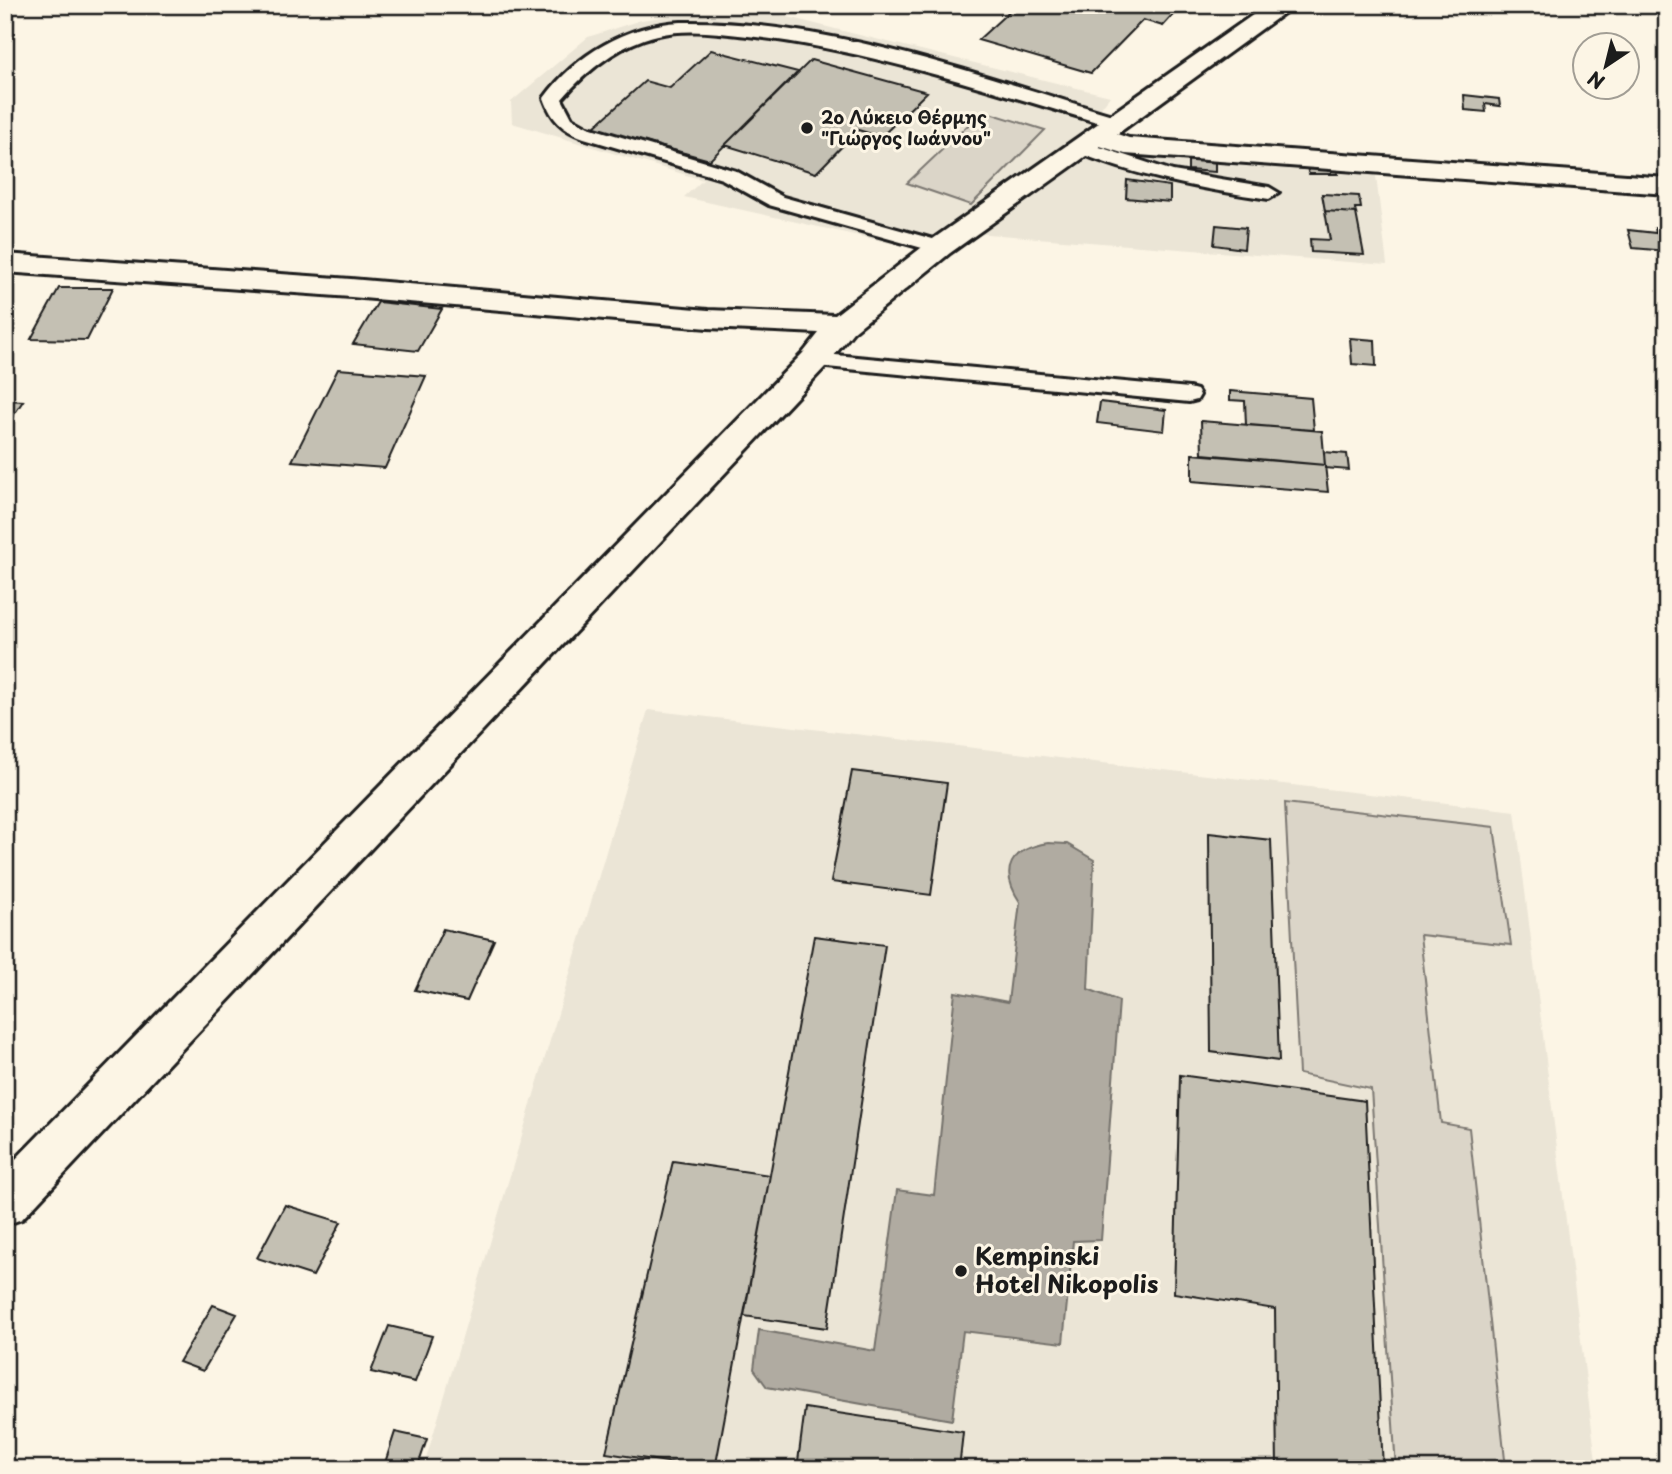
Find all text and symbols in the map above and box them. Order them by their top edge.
north arrow [1570,32,1640,102]
text: N [1581,65,1610,97]
place label: 2ο Λύκειο Θέρμης "Γιώργος Ιωάννου" [821,103,991,151]
marker: 2ο Λύκειο Θέρμης "Γιώργος Ιωάννου" [799,120,815,136]
place label: Kempinski Hotel Nikopolis [975,1237,1158,1301]
marker: Kempinski Hotel Nikopolis [953,1263,969,1279]

